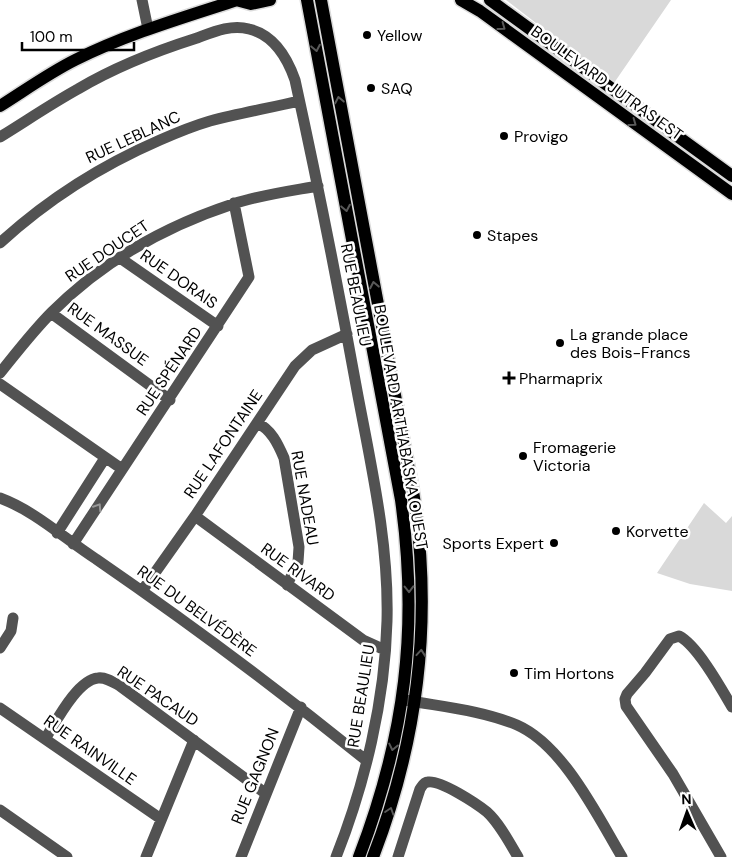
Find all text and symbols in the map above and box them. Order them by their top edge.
scale bar [22,20,135,52]
one-way arrow [496,21,506,30]
street label: BOULEVARD JUTRAS EST [527,21,687,145]
place label: Yellow [377,25,423,46]
text: 100 m [30,27,73,47]
marker: Yellow [361,29,373,41]
one-way arrow [310,44,320,52]
place label: SAQ [381,78,413,99]
marker: SAQ [365,82,377,94]
one-way arrow [335,95,345,104]
street label: RUE LEBLANC [82,106,184,168]
one-way arrow [627,117,637,126]
place label: Provigo [514,126,568,147]
marker: Provigo [498,130,510,142]
one-way arrow [340,203,350,212]
street label: RUE DOUCET [61,215,153,287]
place label: Stapes [487,225,538,246]
marker: Stapes [471,229,483,241]
street label: RUE BEAULIEU [336,242,376,348]
street label: RUE DORAIS [136,245,222,313]
one-way arrow [370,281,380,289]
street label: RUE MASSUE [63,297,153,371]
street label: BOULEVARD ARTHABASKA OUEST [369,303,433,551]
street label: RUE SPÉNARD [131,322,207,420]
place label: La grande place des Bois-Francs [570,324,691,363]
marker: La grande place des Bois-Francs [554,337,566,349]
place label: Pharmaprix [519,368,603,389]
marker: Pharmaprix [503,372,515,384]
street label: RUE LAFONTAINE [179,386,267,502]
place label: Fromagerie Victoria [533,437,616,476]
street label: RUE NADEAU [286,449,324,547]
marker: Fromagerie Victoria [517,450,529,462]
one-way arrow [92,503,101,513]
place label: Korvette [626,521,688,542]
marker: Korvette [610,525,622,537]
place label: Sports Expert [442,533,544,554]
marker: Sports Expert [548,537,560,549]
street label: RUE RIVARD [257,538,339,606]
street label: RUE DU BELVÉDÈRE [133,561,261,661]
one-way arrow [403,586,414,594]
street label: RUE BEAULIEU [342,643,380,749]
one-way arrow [415,649,426,657]
street label: RUE PACAUD [113,661,203,731]
place label: Tim Hortons [524,663,614,684]
marker: Tim Hortons [508,667,520,679]
street label: RUE RAINVILLE [40,710,140,790]
street label: RUE GAGNON [226,725,284,827]
one-way arrow [388,743,399,752]
north arrow [662,787,712,837]
text: N [681,790,692,808]
one-way arrow [384,807,394,816]

